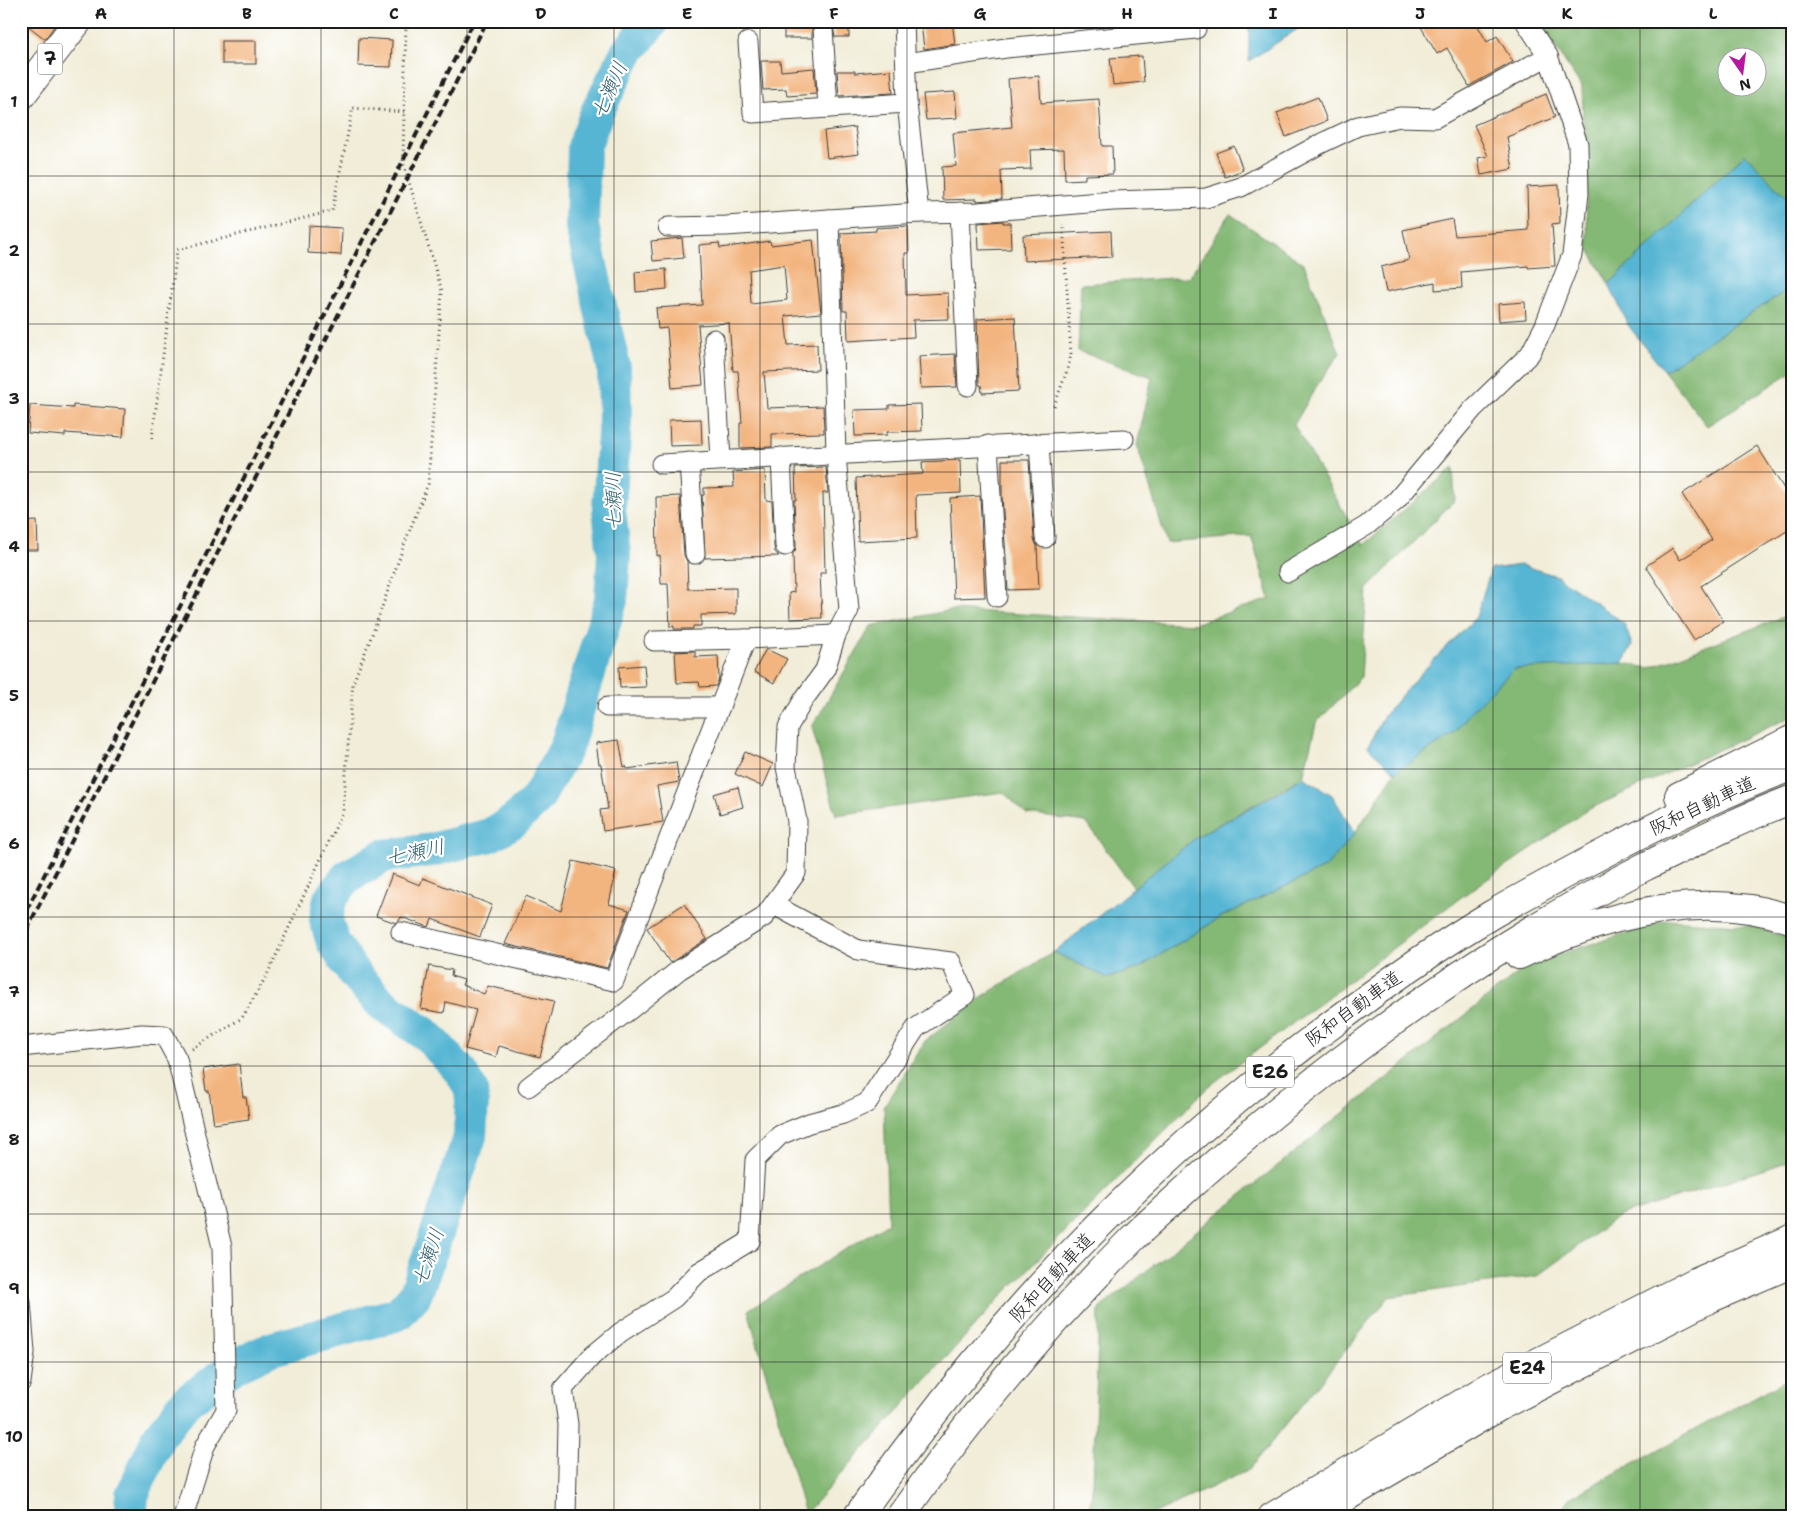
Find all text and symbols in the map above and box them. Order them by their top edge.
text: A [95,3,107,24]
text: B [242,3,252,24]
text: C [389,3,399,24]
text: D [535,3,547,24]
text: E [682,3,692,24]
text: F [829,3,839,24]
text: G [974,3,987,24]
text: H [1121,3,1133,24]
text: I [1269,3,1278,24]
text: J [1415,3,1425,24]
text: K [1562,3,1573,24]
text: L [1709,3,1718,24]
road number: 7 [38,44,62,74]
north arrow [1716,48,1766,98]
water label: 七瀬川 [585,57,633,123]
text: N [1738,75,1753,95]
text: 1 [10,91,18,112]
text: 2 [8,240,20,261]
text: 3 [8,388,20,409]
water label: 七瀬川 [599,471,627,531]
text: 4 [8,536,20,557]
text: 5 [9,685,19,706]
street label: 阪和自動車道 [1645,770,1759,841]
text: 6 [8,833,20,854]
water label: 七瀬川 [383,833,447,871]
street label: 阪和自動車道 [1300,965,1407,1052]
text: 7 [8,981,20,1002]
road number: E26 [1246,1056,1294,1088]
text: 8 [8,1129,20,1150]
water label: 七瀬川 [406,1224,450,1290]
street label: 阪和自動車道 [1003,1227,1099,1328]
text: 9 [8,1278,20,1299]
road number: E24 [1503,1352,1551,1384]
text: 10 [5,1426,23,1447]

